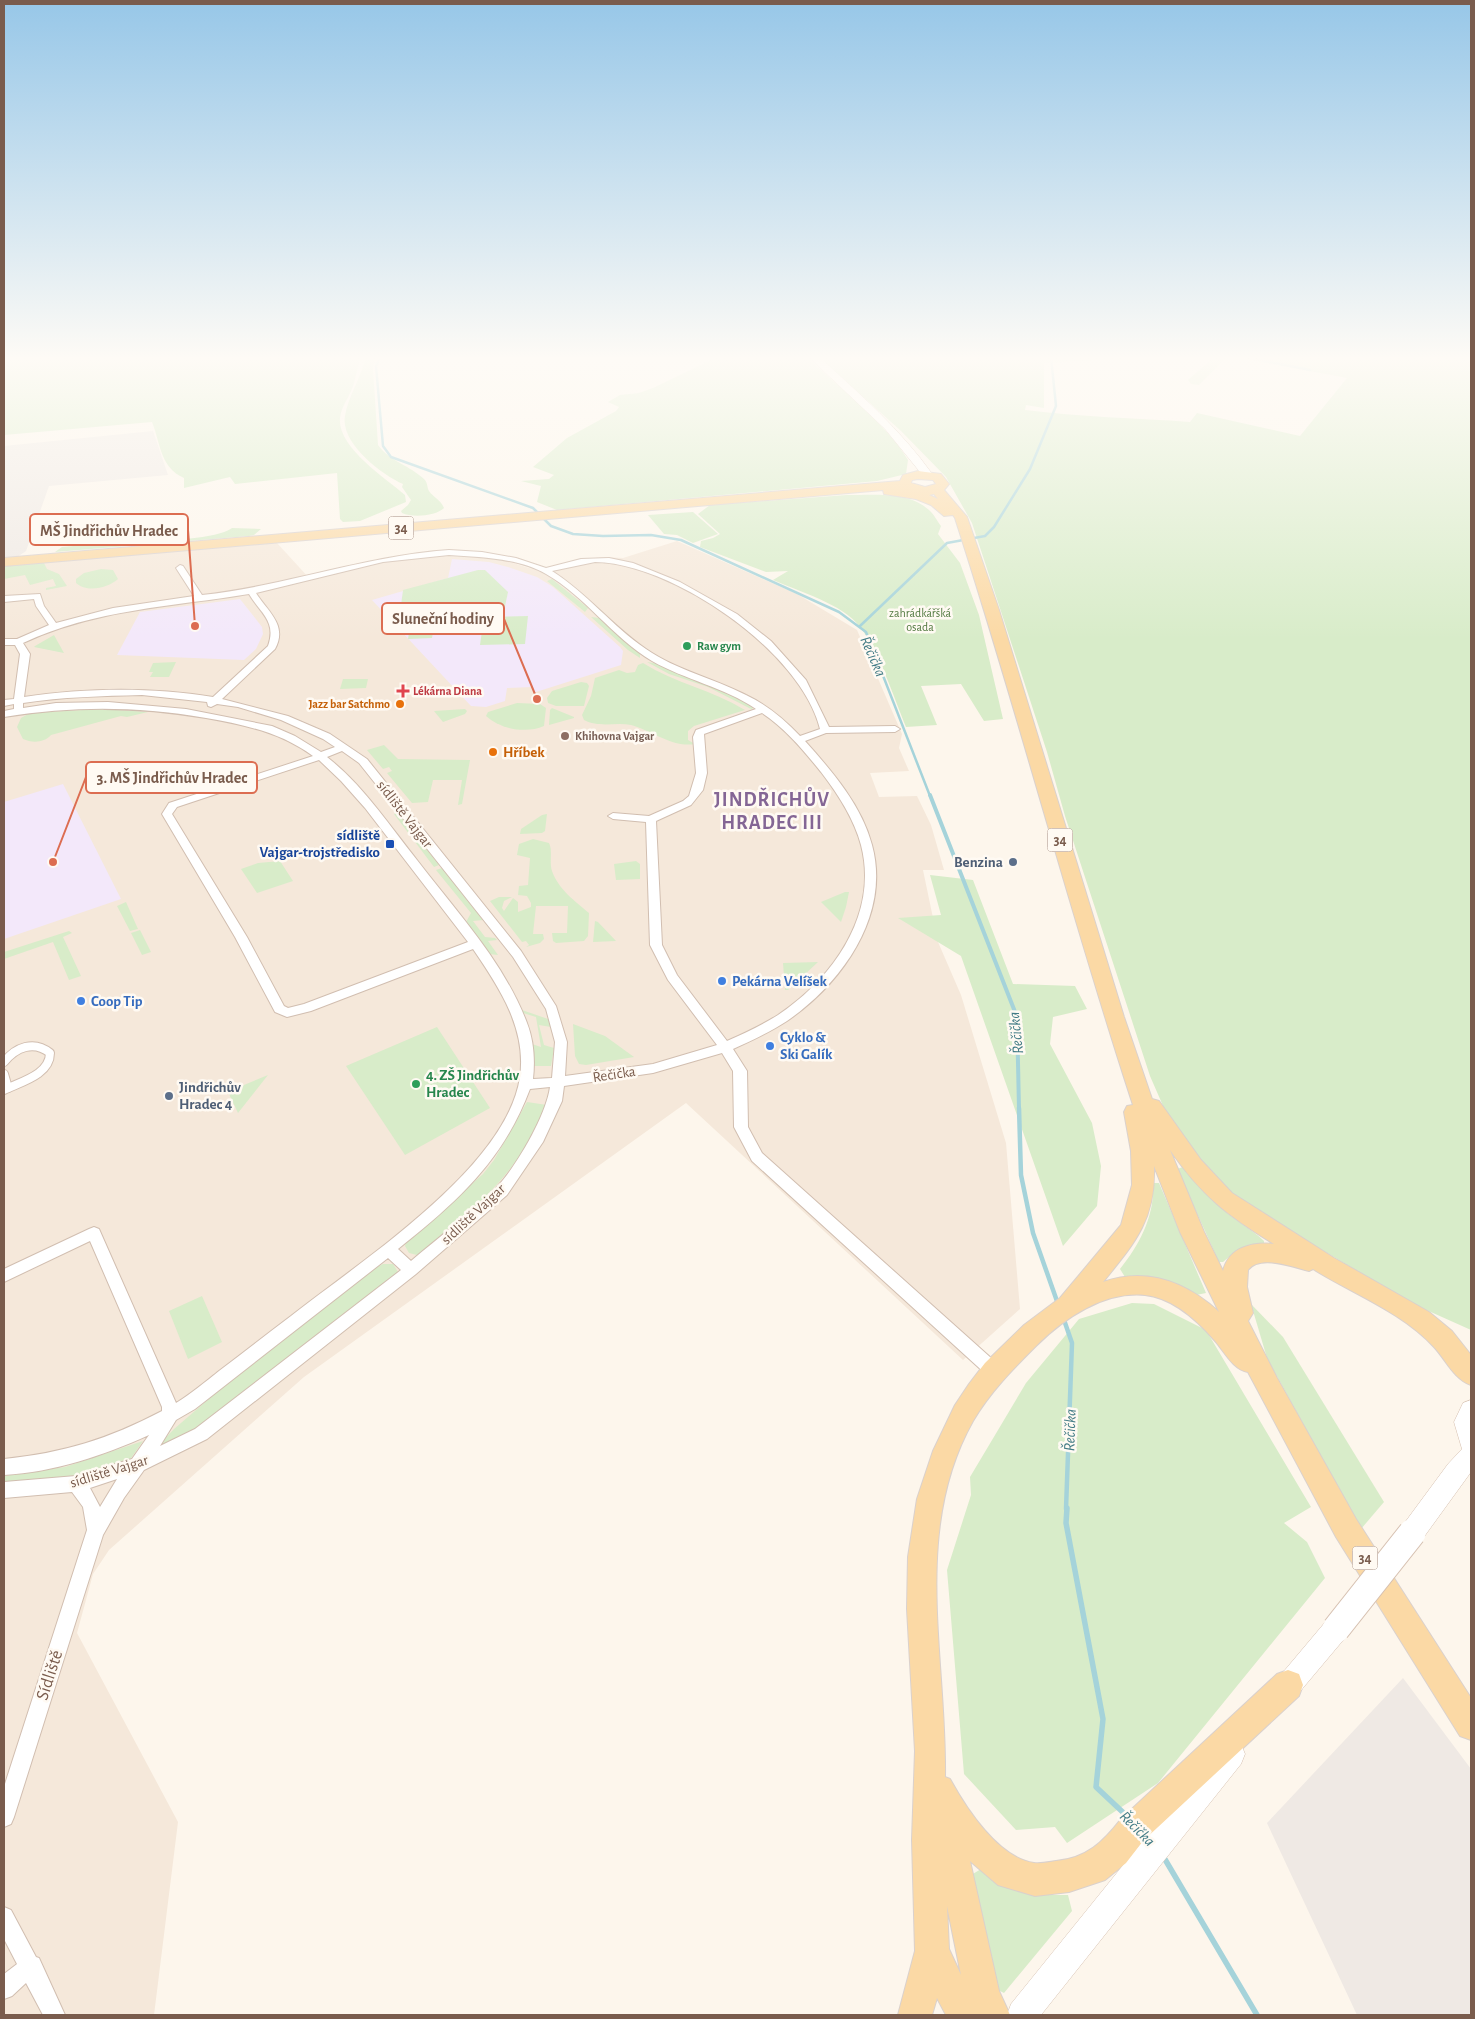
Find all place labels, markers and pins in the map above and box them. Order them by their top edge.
callout: MŠ Jindřichův Hradec [30,514,188,545]
callout: Sluneční hodiny [382,603,504,634]
marker: Raw gym [681,640,693,652]
place label: Raw gym [697,640,741,653]
marker: Lékárna Diana [397,685,409,697]
place label: Lékárna Diana [413,685,482,697]
place label: Jazz bar Satchmo [308,698,390,710]
marker: Jazz bar Satchmo [394,698,406,710]
marker: Khihovna Vajgar [559,730,571,742]
place label: Khihovna Vajgar [575,730,655,743]
place label: Hříbek [503,745,545,760]
marker: Hříbek [487,746,499,758]
callout: 3. MŠ Jindřichův Hradec [86,762,257,793]
place label: sídliště Vajgar-trojstředisko [259,828,380,860]
marker: sídliště Vajgar-trojstředisko [384,838,396,850]
place label: Benzina [954,855,1003,870]
marker: Benzina [1007,856,1019,868]
place label: Pekárna Velíšek [732,974,828,989]
marker: Pekárna Velíšek [716,975,728,987]
place label: Coop Tip [91,994,143,1009]
marker: Coop Tip [75,995,87,1007]
place label: Cyklo & Ski Galík [780,1030,833,1062]
marker: Cyklo & Ski Galík [764,1040,776,1052]
place label: 4. ZŠ Jindřichův Hradec [426,1067,520,1100]
marker: 4. ZŠ Jindřichův Hradec [410,1078,422,1090]
place label: Jindřichův Hradec 4 [179,1080,241,1112]
marker: Jindřichův Hradec 4 [163,1090,175,1102]

